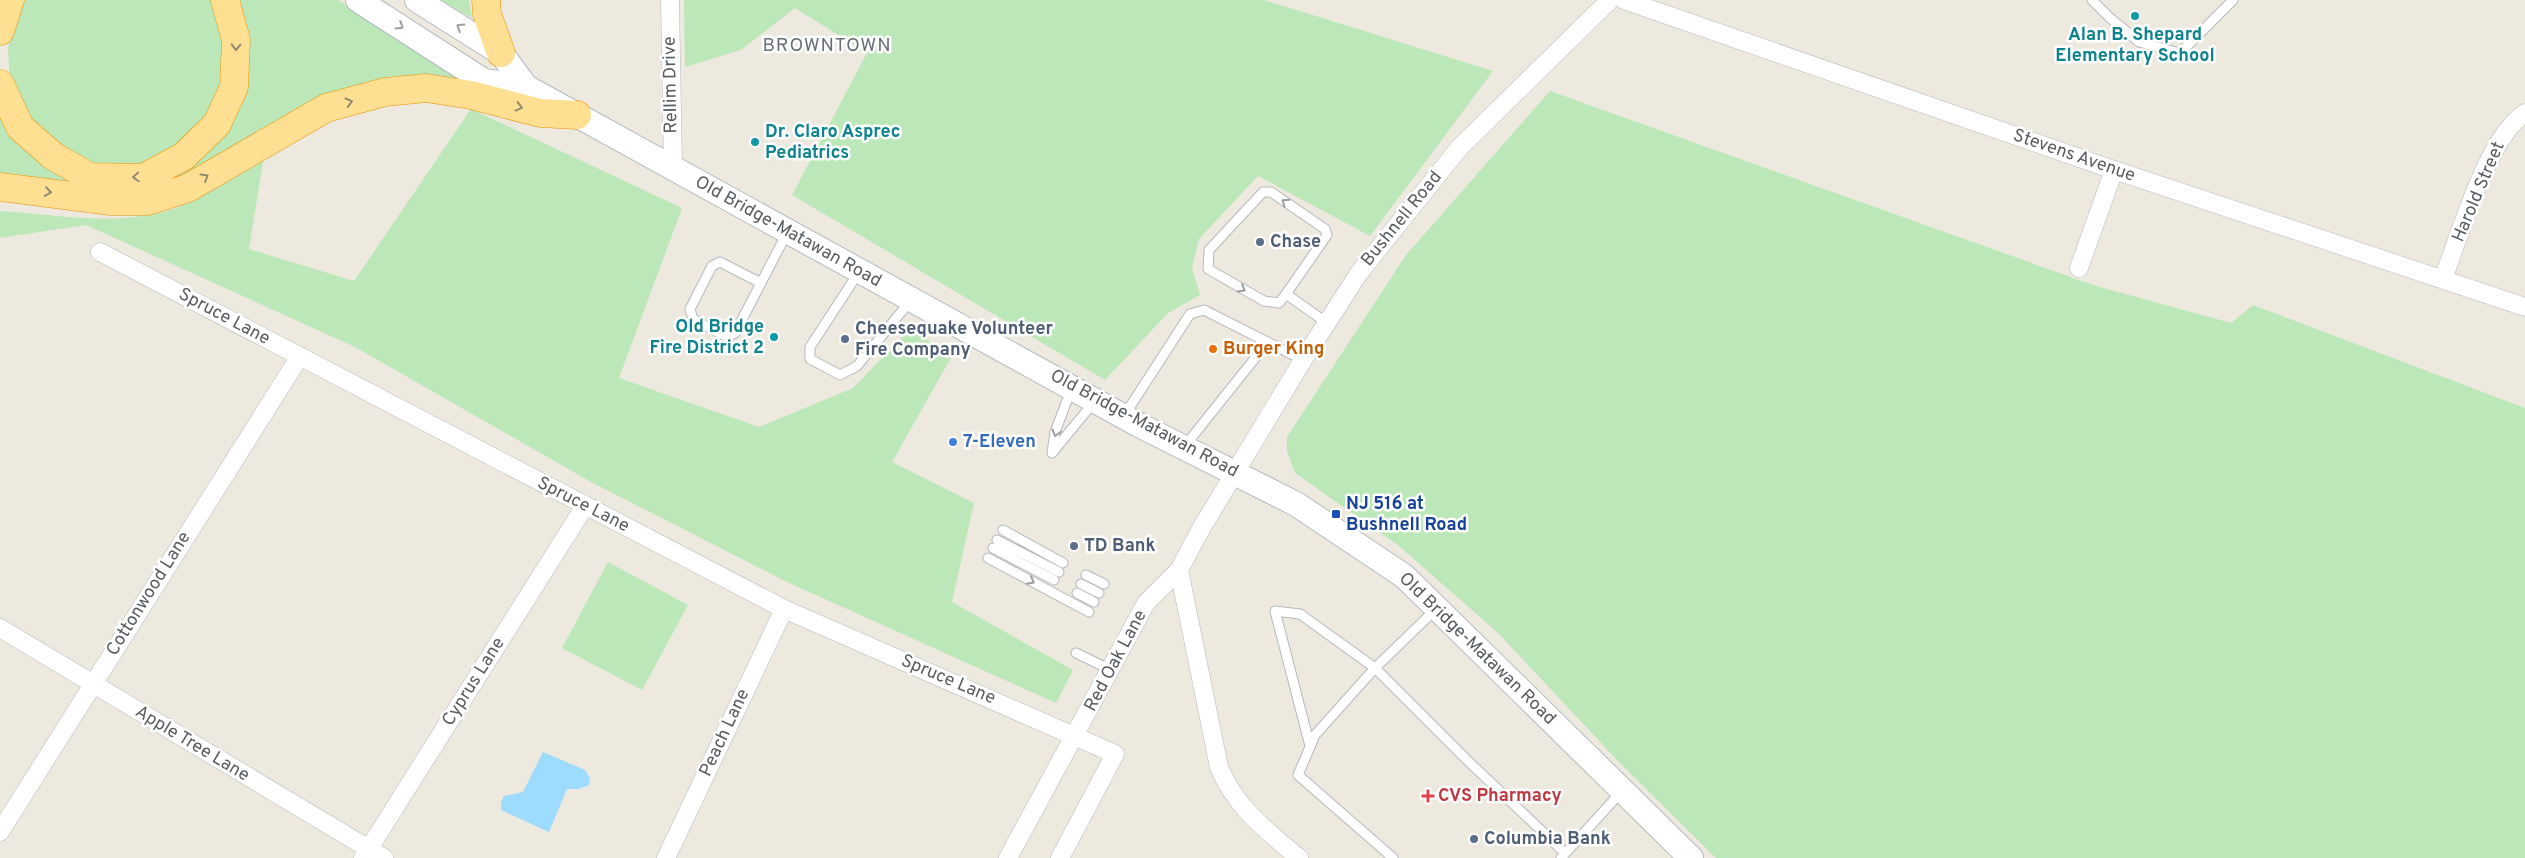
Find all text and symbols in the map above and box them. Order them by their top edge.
marker: Alan B. Shepard Elementary School [2129,10,2141,22]
one-way arrow [394,20,403,29]
one-way arrow [457,23,466,33]
place label: Alan B. Shepard Elementary School [2055,24,2215,68]
district label: BROWNTOWN [762,34,892,58]
street label: Rellim Drive [659,36,683,134]
one-way arrow [230,44,241,52]
one-way arrow [344,98,352,108]
one-way arrow [514,102,522,112]
place label: Dr. Claro Asprec Pediatrics [765,121,901,165]
street label: Stevens Avenue [2010,124,2138,188]
marker: Dr. Claro Asprec Pediatrics [749,136,761,148]
street label: Harold Street [2448,138,2510,246]
street label: Bushnell Road [1357,167,1447,271]
street label: Old Bridge-Matawan Road [691,171,885,293]
one-way arrow [132,172,140,183]
one-way arrow [200,174,209,183]
one-way arrow [44,187,53,197]
one-way arrow [1281,199,1291,208]
place label: Chase [1270,231,1321,254]
marker: Chase [1254,236,1266,248]
one-way arrow [1237,282,1246,292]
street label: Spruce Lane [174,283,274,351]
place label: Old Bridge Fire District 2 [649,316,764,360]
place label: Cheesequake Volunteer Fire Company [855,318,1054,362]
marker: Old Bridge Fire District 2 [768,331,780,343]
marker: Cheesequake Volunteer Fire Company [839,333,851,345]
place label: Burger King [1223,338,1324,361]
marker: Burger King [1207,343,1219,355]
street label: Old Bridge-Matawan Road [1046,365,1242,483]
one-way arrow [1051,429,1062,438]
place label: 7-Eleven [963,431,1036,454]
marker: 7-Eleven [947,436,959,448]
street label: Spruce Lane [533,472,633,538]
place label: NJ 516 at Bushnell Road [1346,493,1467,537]
marker: NJ 516 at Bushnell Road [1330,508,1342,520]
street label: Cottonwood Lane [102,528,196,660]
place label: TD Bank [1084,535,1156,558]
marker: TD Bank [1068,540,1080,552]
street label: Old Bridge-Matawan Road [1393,568,1561,730]
one-way arrow [1025,575,1034,585]
street label: Red Oak Lane [1080,606,1152,716]
street label: Cyprus Lane [438,633,510,731]
street label: Spruce Lane [897,650,999,710]
street label: Peach Lane [695,686,755,780]
street label: Apple Tree Lane [131,701,253,787]
place label: CVS Pharmacy [1438,785,1562,808]
marker: CVS Pharmacy [1422,790,1434,802]
place label: Columbia Bank [1484,828,1611,851]
marker: Columbia Bank [1468,833,1480,845]

